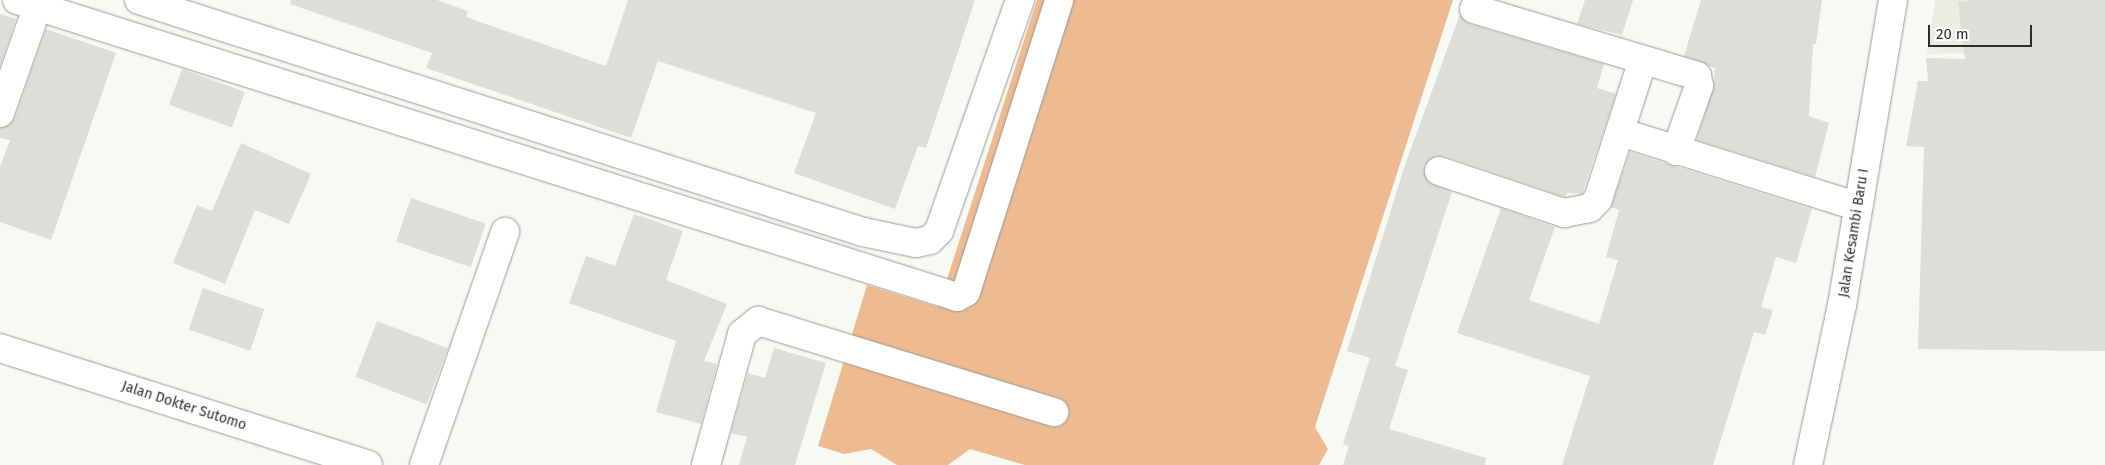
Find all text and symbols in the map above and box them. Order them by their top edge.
scale bar [1930,15,2034,47]
text: 20 m [1936,25,1969,43]
street label: Jalan Kesambi Baru I [1835,167,1873,299]
street label: Jalan Dokter Sutomo [119,378,249,434]

